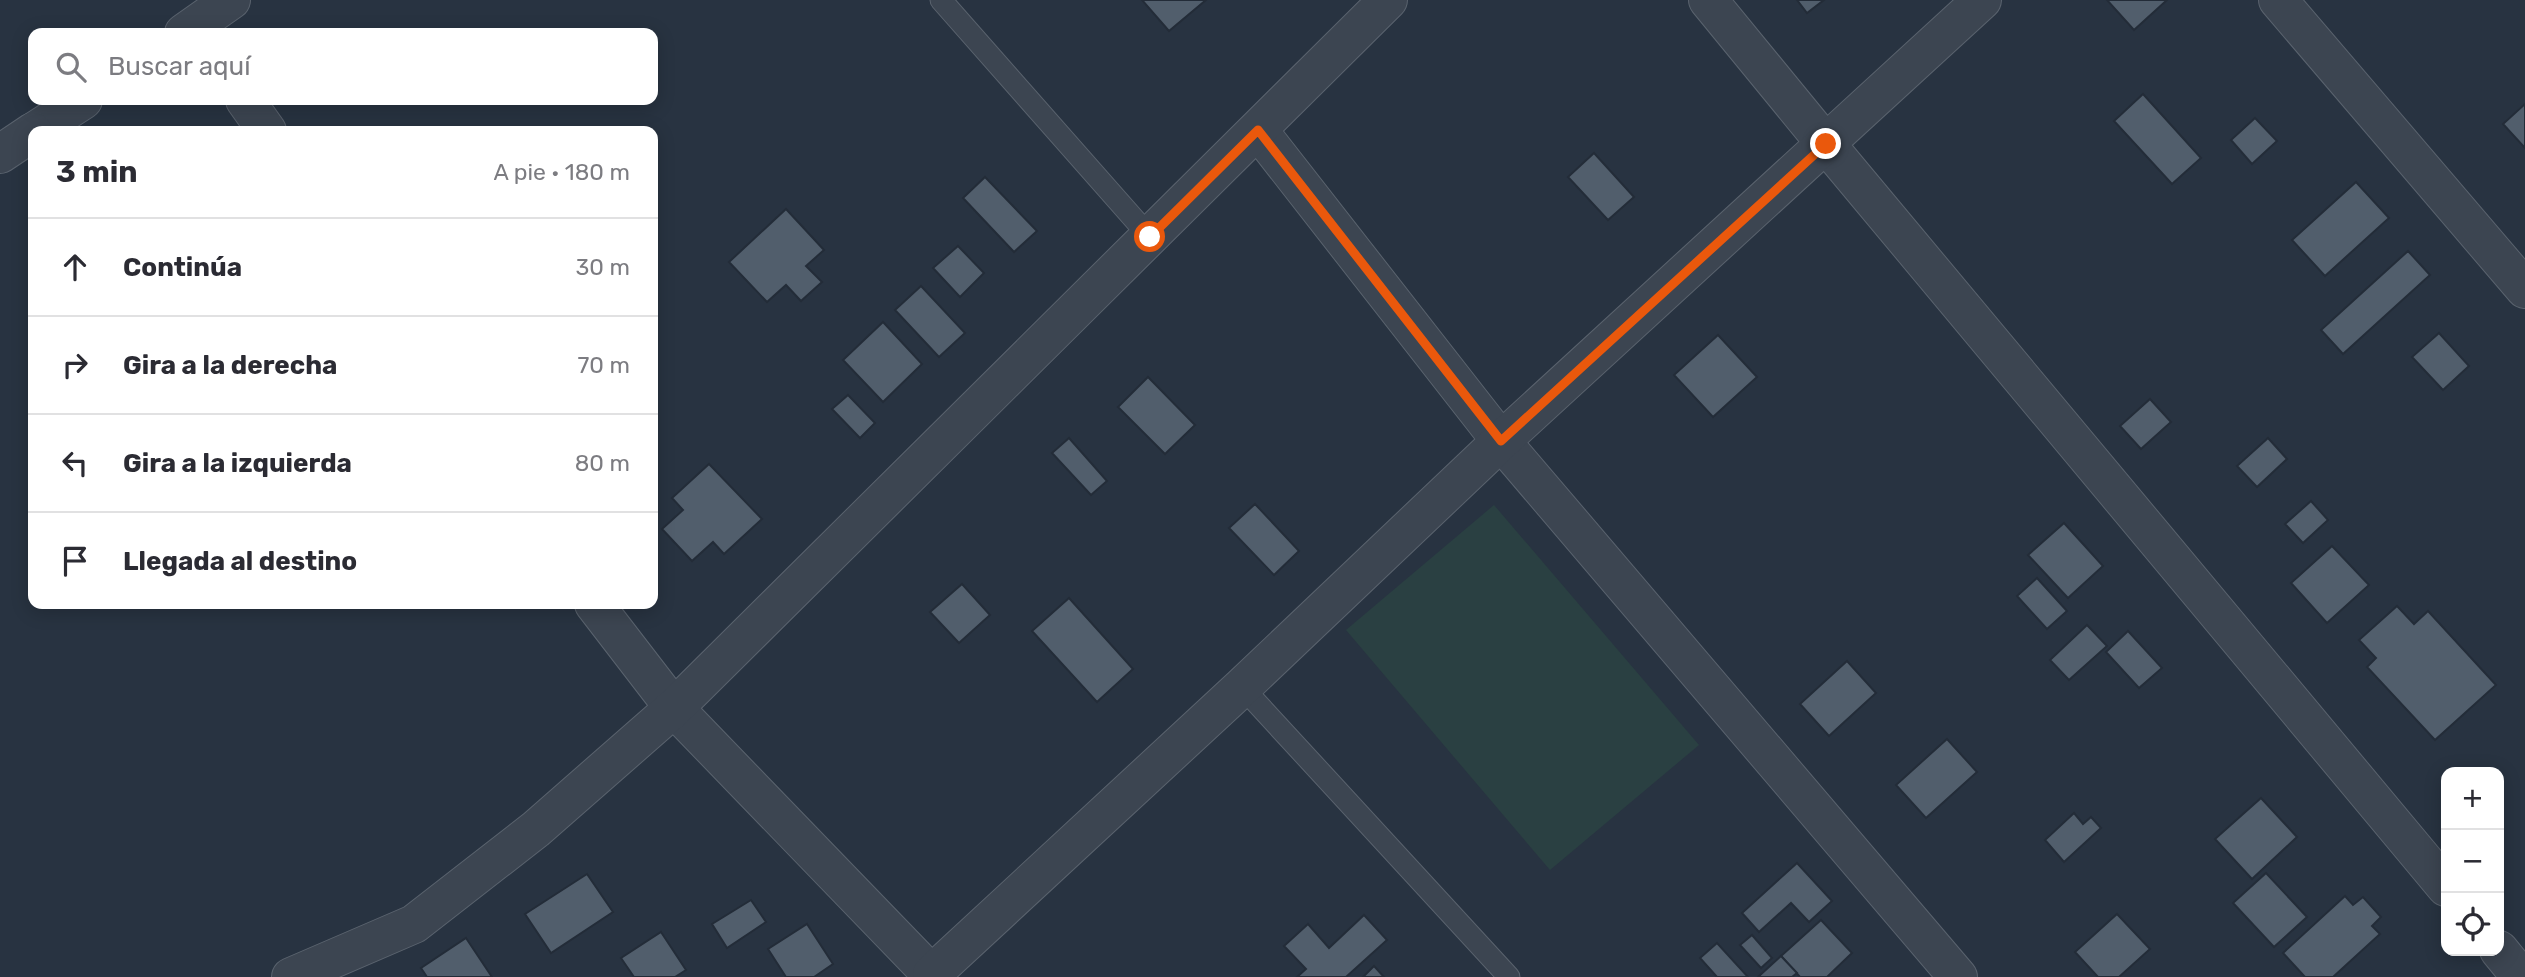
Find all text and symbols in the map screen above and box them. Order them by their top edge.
search box [28,28,658,105]
icon: search [52,48,90,86]
text: Buscar aquí [108,51,250,82]
route end [1810,128,1841,159]
text: 3 min [56,154,138,190]
text: A pie · 180 m [493,158,630,186]
route start [1134,221,1165,252]
icon: ahead [56,248,94,286]
text: Continúa [123,252,242,283]
text: 30 m [575,253,630,281]
icon: right [56,346,94,384]
text: Gira a la derecha [123,350,337,381]
text: 70 m [578,351,630,379]
icon: left [56,444,94,482]
text: Gira a la izquierda [123,448,352,479]
text: 80 m [575,449,630,477]
icon: arrive [56,542,94,580]
text: Llegada al destino [123,546,357,577]
map controls [2441,767,2504,956]
button: + [2441,767,2504,830]
button: − [2441,830,2504,893]
button: locate [2441,893,2504,956]

